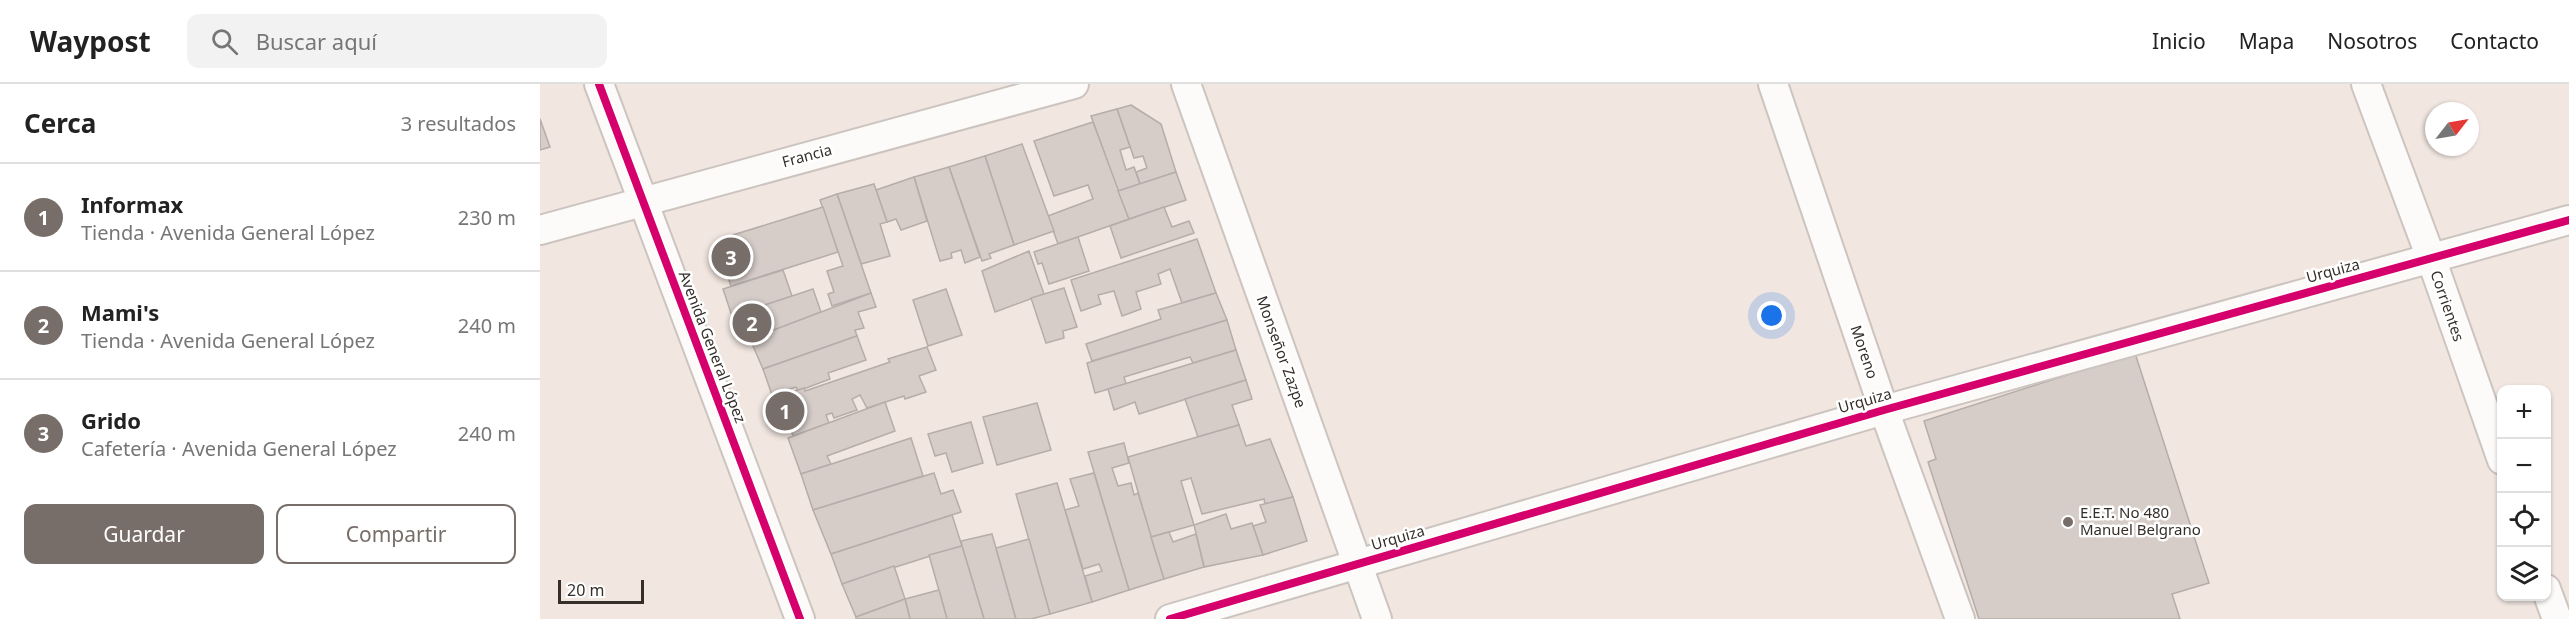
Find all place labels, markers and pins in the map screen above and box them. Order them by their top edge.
pin: 3 [712,234,750,279]
pin: 2 [732,300,772,346]
pin: 1 [766,388,804,434]
place label: E.E.T. No 480 Manuel Belgrano [2080,502,2201,539]
marker: E.E.T. No 480 Manuel Belgrano [2061,515,2075,529]

